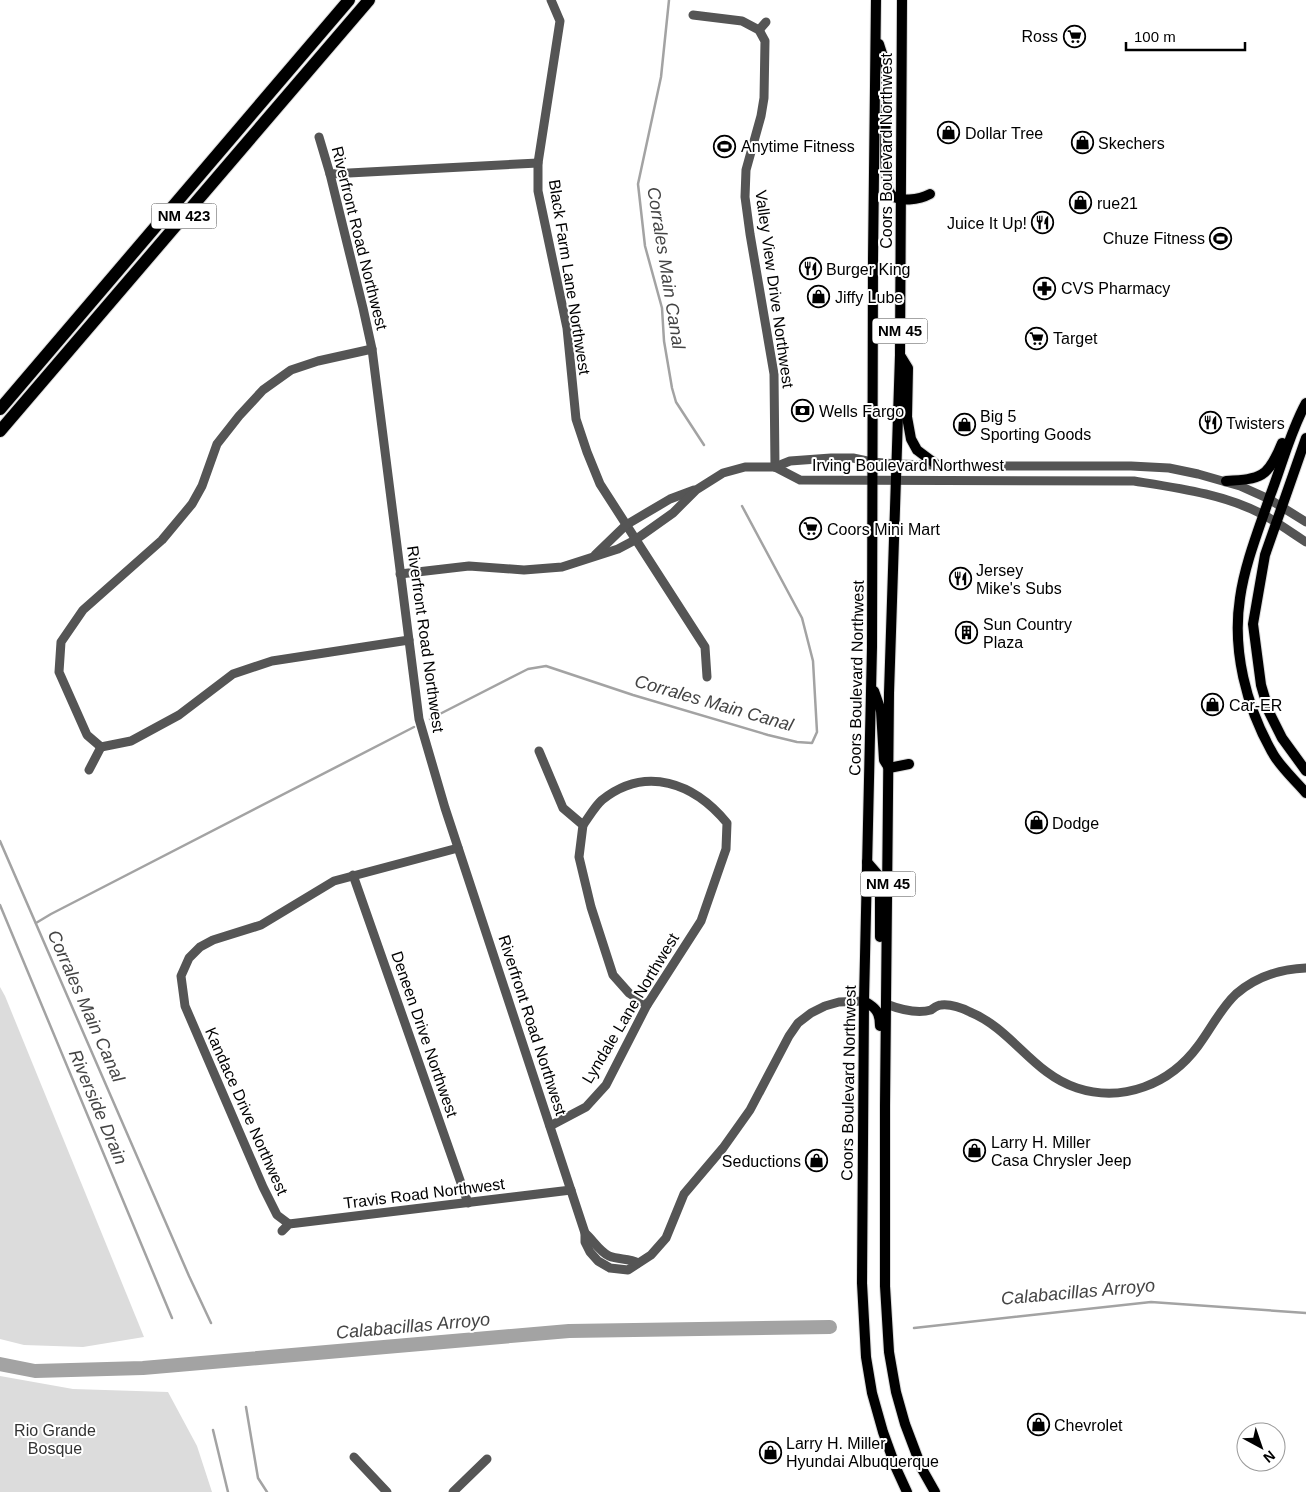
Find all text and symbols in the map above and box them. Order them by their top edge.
scale bar [1126,20,1245,52]
supermarket icon: Ross [1062,24,1086,48]
place label: Ross [1022,28,1058,45]
text: 100 m [1134,28,1176,45]
street label: Coors Boulevard Northwest [878,53,895,249]
shop icon: Dollar Tree [937,121,961,145]
place label: Dollar Tree [965,125,1043,142]
shop icon: Skechers [1070,131,1094,155]
sports icon: Anytime Fitness [713,134,737,158]
place label: Skechers [1098,135,1165,152]
place label: Anytime Fitness [741,138,855,155]
street label: Riverfront Road Northwest [328,145,391,332]
street label: Black Farm Lane Northwest [546,178,593,376]
water label: Corrales Main Canal [643,185,689,352]
street label: Valley View Drive Northwest [752,189,797,390]
shop icon: rue21 [1069,191,1093,215]
place label: rue21 [1097,195,1138,212]
road number: NM 423 [152,204,216,228]
restaurant icon: Juice It Up! [1031,211,1055,235]
place label: Juice It Up! [947,215,1027,232]
sports icon: Chuze Fitness [1209,226,1233,250]
place label: Chuze Fitness [1103,230,1205,247]
restaurant icon: Burger King [798,257,822,281]
place label: Burger King [826,261,911,278]
pharmacy icon: CVS Pharmacy [1033,276,1057,300]
place label: CVS Pharmacy [1061,280,1170,297]
shop icon: Jiffy Lube [807,285,831,309]
place label: Jiffy Lube [835,289,903,306]
road number: NM 45 [872,318,928,344]
supermarket icon: Target [1025,326,1049,350]
place label: Target [1053,330,1098,347]
bank icon: Wells Fargo [791,399,815,423]
place label: Wells Fargo [819,403,904,420]
place label: Big 5 Sporting Goods [980,408,1091,443]
restaurant icon: Twisters [1198,411,1222,435]
shop icon: Big 5 Sporting Goods [952,413,976,437]
place label: Twisters [1226,415,1285,432]
street label: Irving Boulevard Northwest [812,457,1005,474]
supermarket icon: Coors Mini Mart [799,517,823,541]
place label: Coors Mini Mart [827,521,940,538]
street label: Riverfront Road Northwest [404,545,447,734]
place label: Jersey Mike's Subs [976,562,1062,597]
restaurant icon: Jersey Mike's Subs [948,567,972,591]
street label: Coors Boulevard Northwest [846,580,867,776]
place label: Sun Country Plaza [983,616,1072,651]
building icon: Sun Country Plaza [955,621,979,645]
water label: Corrales Main Canal [632,671,797,735]
shop icon: Car-ER [1201,693,1225,717]
place label: Car-ER [1229,697,1282,714]
shop icon: Dodge [1024,811,1048,835]
place label: Dodge [1052,815,1099,832]
road number: NM 45 [860,872,916,896]
water label: Corrales Main Canal [43,927,129,1086]
street label: Lyndale Lane Northwest [579,930,682,1086]
street label: Riverfront Road Northwest [495,933,570,1118]
street label: Deneen Drive Northwest [388,949,461,1120]
street label: Coors Boulevard Northwest [838,985,859,1181]
street label: Kandace Drive Northwest [202,1025,291,1198]
water label: Riverside Drain [65,1046,131,1168]
place label: Larry H. Miller Casa Chrysler Jeep [991,1134,1132,1169]
shop icon: Larry H. Miller Casa Chrysler Jeep [963,1139,987,1163]
shop icon: Seductions [805,1149,829,1173]
place label: Seductions [722,1153,801,1170]
street label: Travis Road Northwest [343,1175,506,1212]
water label: Calabacillas Arroyo [1000,1275,1156,1309]
water label: Calabacillas Arroyo [335,1309,491,1343]
shop icon: Chevrolet [1026,1413,1050,1437]
place label: Chevrolet [1054,1417,1123,1434]
park label: Rio Grande Bosque [14,1422,96,1457]
north arrow [1236,1422,1286,1472]
place label: Larry H. Miller Hyundai Albuquerque [786,1435,939,1470]
shop icon: Larry H. Miller Hyundai Albuquerque [758,1440,782,1464]
text: N [1260,1448,1278,1466]

